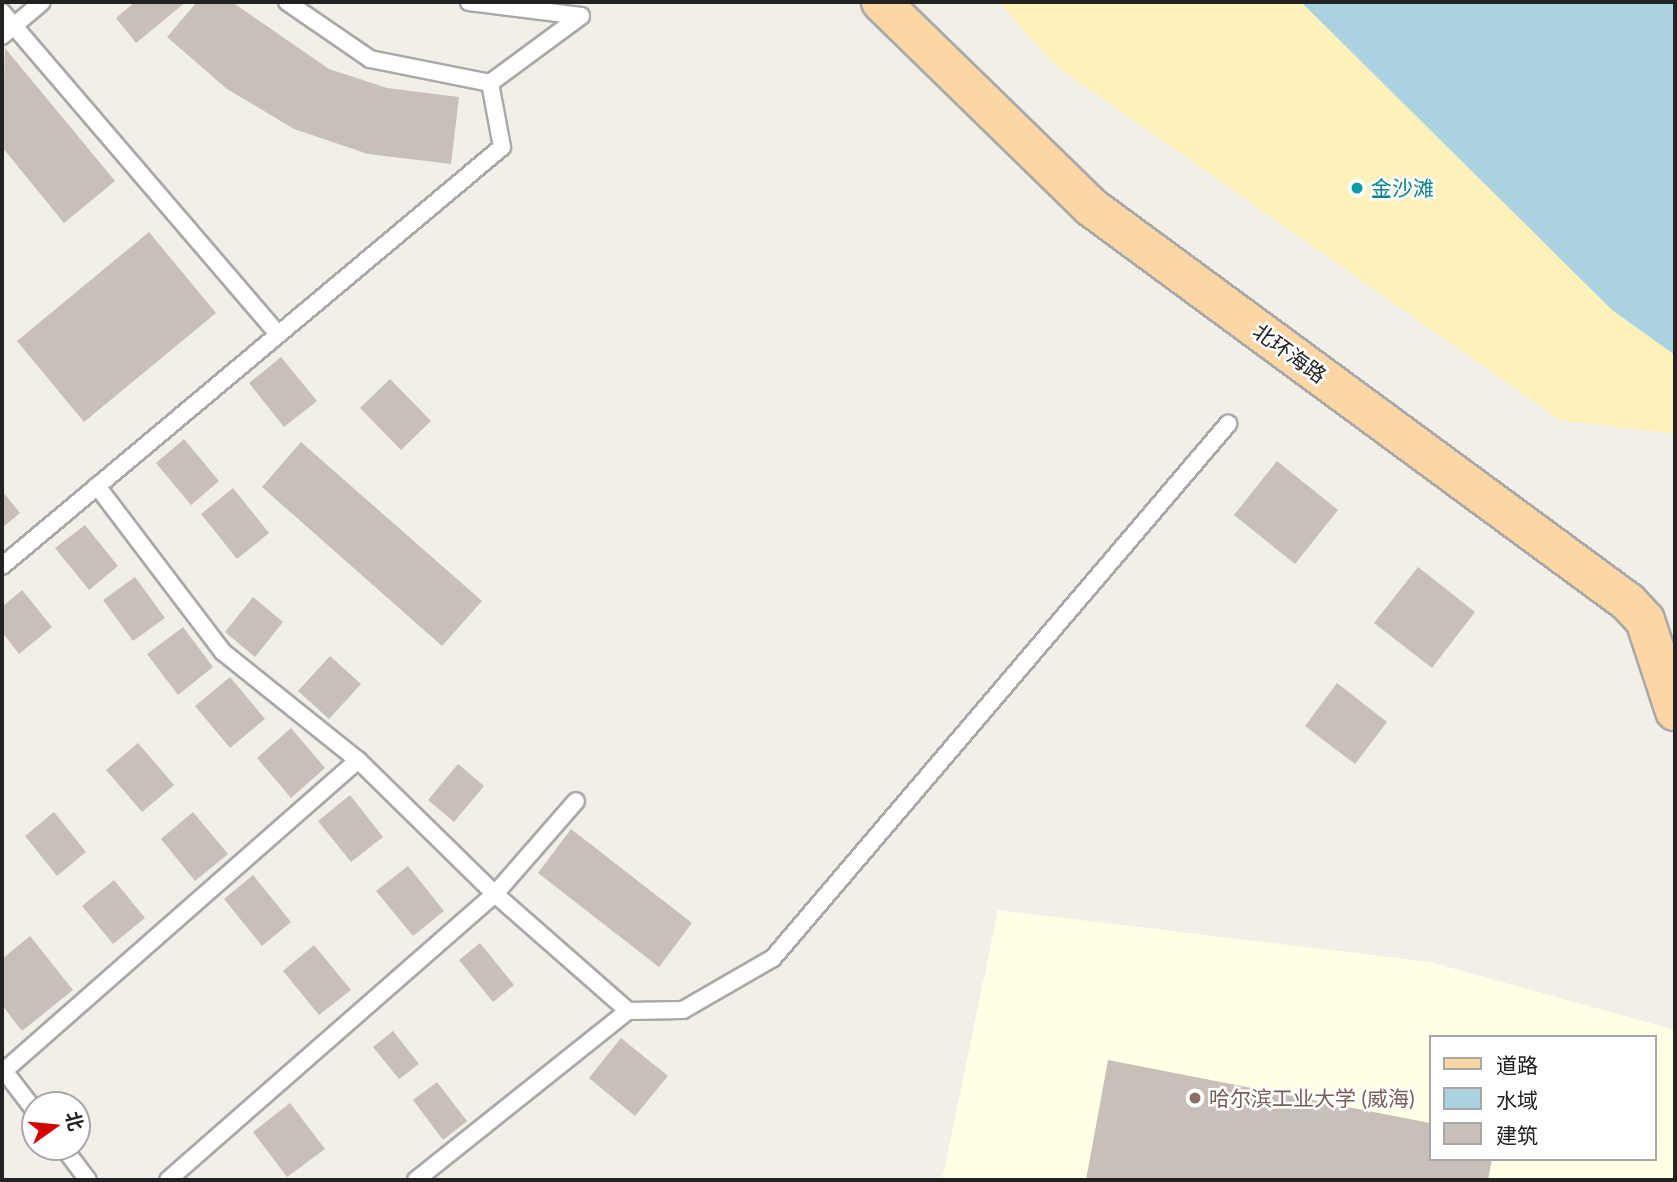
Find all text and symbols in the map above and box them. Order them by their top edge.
place label: 金沙滩 [1371,175,1434,201]
marker: 金沙滩 [1349,180,1365,196]
street label: 北环海路 [1249,318,1331,388]
legend [1428,1035,1656,1161]
text: 道路 [1496,1052,1538,1077]
place label: 哈尔滨工业大学 (威海) [1209,1085,1415,1111]
text: 水域 [1496,1087,1538,1112]
marker: 哈尔滨工业大学 (威海) [1187,1090,1203,1106]
north arrow [21,1091,91,1161]
text: 北 [61,1109,88,1133]
text: 建筑 [1496,1122,1538,1147]

